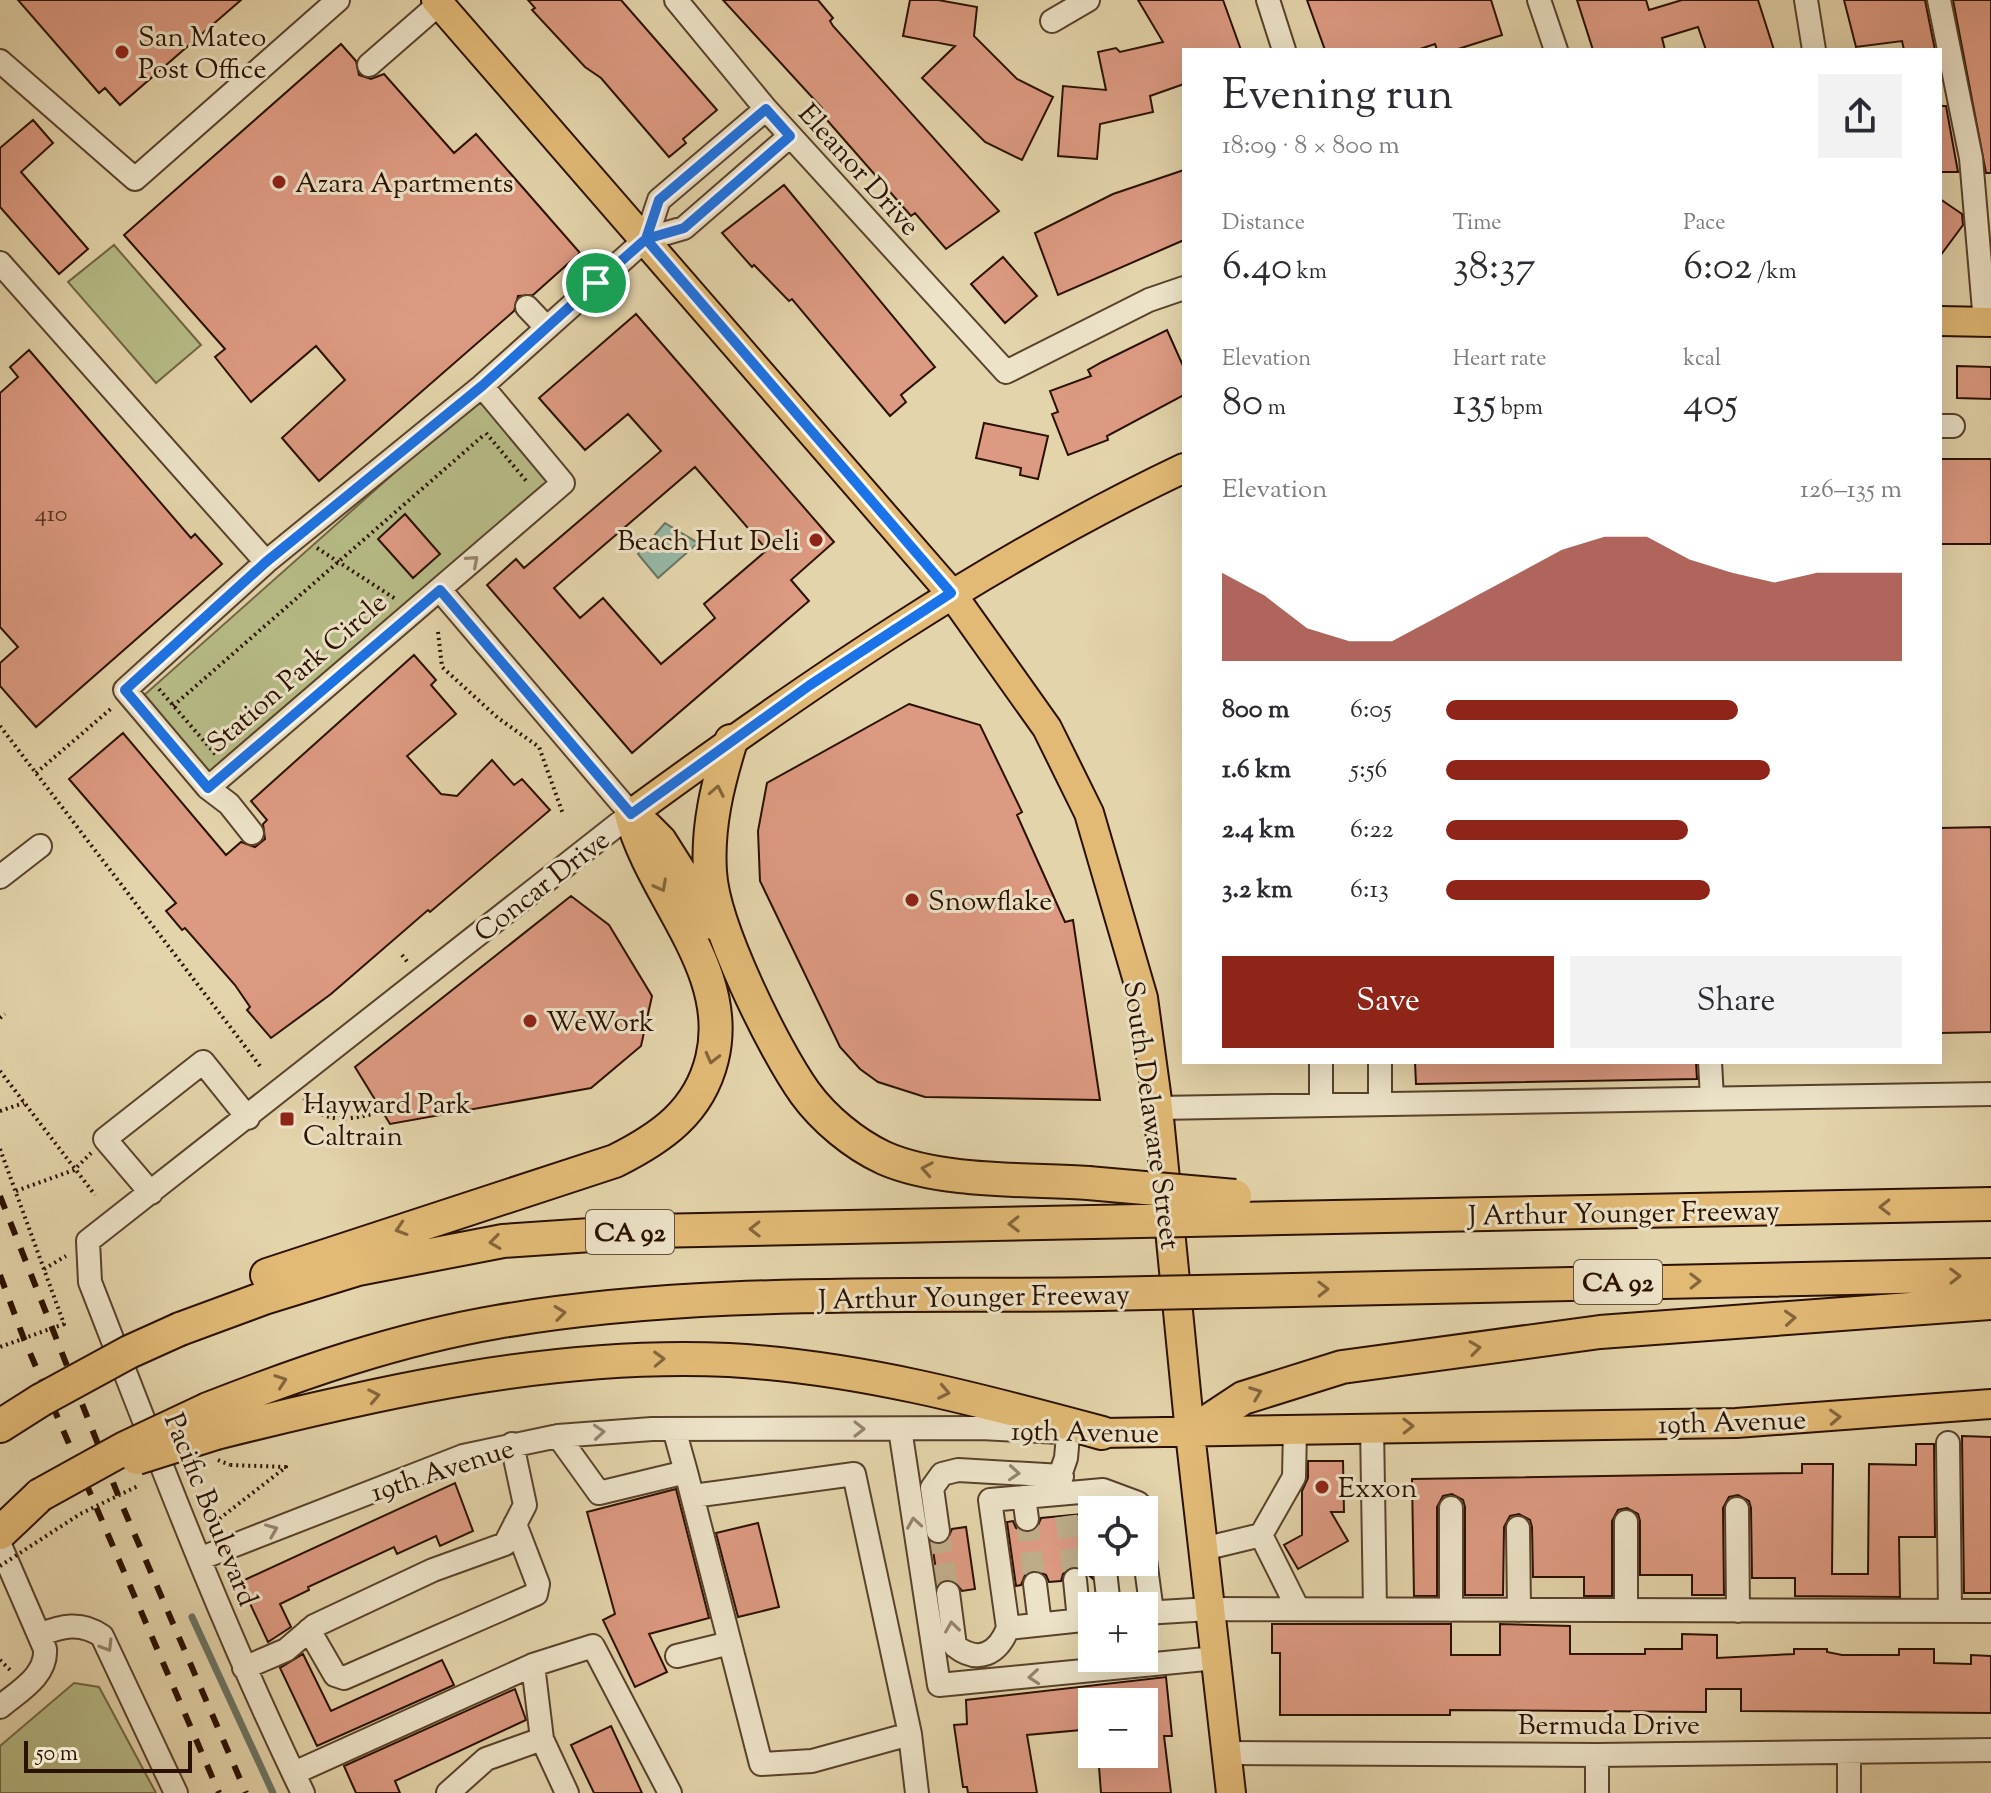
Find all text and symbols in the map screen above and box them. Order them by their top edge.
place label: San Mateo Post Office [138,19,267,91]
marker: San Mateo Post Office [113,43,131,61]
text: Evening run [1222,66,1454,129]
button: share [1818,74,1902,158]
street label: Eleanor Drive [787,96,928,246]
text: 18:09 · 8 × 800 m [1222,128,1400,165]
place label: Azara Apartments [295,165,514,205]
marker: Azara Apartments [270,173,288,191]
text: Distance [1222,208,1305,240]
text: Time [1453,208,1502,240]
text: Pace [1683,208,1725,240]
text: 6.40 [1222,240,1292,297]
text: 38:37 [1453,240,1535,297]
text: 6:02 [1683,240,1752,297]
pin [562,249,630,317]
text: km [1292,257,1327,289]
text: /km [1752,257,1797,289]
icon: arrive [574,261,618,305]
text: Elevation [1222,344,1311,376]
text: Heart rate [1453,344,1547,376]
text: kcal [1683,344,1721,376]
text: 80 [1222,376,1263,433]
text: 135 [1453,376,1496,433]
text: 405 [1683,376,1738,433]
text: m [1263,393,1286,425]
text: bpm [1496,393,1543,425]
text: Elevation [1222,472,1327,509]
text: 126–135 m [1800,472,1902,509]
house number: 410 [35,498,67,532]
place label: Beach Hut Deli [617,523,800,563]
marker: Beach Hut Deli [807,531,825,549]
one-way arrow [464,556,479,571]
street label: Station Park Circle [199,585,397,764]
text: 800 m [1222,692,1290,729]
text: 6:05 [1350,692,1392,729]
text: 1.6 km [1222,752,1291,789]
text: 5:56 [1350,752,1387,789]
one-way arrow [707,785,724,798]
text: 2.4 km [1222,812,1295,849]
text: 6:22 [1350,812,1394,849]
street label: Concar Drive [467,822,619,953]
text: 3.2 km [1222,872,1292,909]
text: 6:13 [1350,872,1389,909]
one-way arrow [651,878,666,893]
place label: Snowflake [928,883,1052,923]
marker: Snowflake [903,891,921,909]
button: Save [1222,956,1554,1048]
button: Share [1570,956,1902,1048]
street label: South Delaware Street [1111,979,1189,1253]
place label: WeWork [546,1004,654,1044]
marker: WeWork [521,1012,539,1030]
one-way arrow [704,1051,721,1065]
place label: Hayward Park Caltrain [303,1086,471,1158]
marker: Hayward Park Caltrain [278,1110,296,1128]
one-way arrow [920,1162,934,1179]
street label: J Arthur Younger Freeway [1466,1192,1780,1238]
one-way arrow [1878,1198,1891,1215]
road number: CA 92 [586,1210,674,1254]
one-way arrow [1007,1215,1020,1232]
one-way arrow [395,1219,409,1235]
one-way arrow [748,1220,761,1238]
one-way arrow [488,1233,502,1250]
road number: CA 92 [1574,1260,1662,1304]
one-way arrow [1949,1267,1962,1285]
one-way arrow [1689,1272,1702,1290]
street label: J Arthur Younger Freeway [816,1276,1130,1322]
one-way arrow [1317,1280,1330,1297]
one-way arrow [554,1305,567,1322]
one-way arrow [1784,1310,1797,1327]
one-way arrow [1469,1340,1482,1357]
one-way arrow [653,1351,666,1368]
one-way arrow [273,1375,287,1391]
one-way arrow [938,1382,951,1399]
one-way arrow [1248,1386,1262,1403]
one-way arrow [367,1388,381,1405]
street label: 19th Avenue [1657,1401,1807,1447]
street label: Pacific Boulevard [152,1408,266,1613]
one-way arrow [1829,1409,1842,1426]
street label: 19th Avenue [1010,1413,1159,1455]
one-way arrow [1402,1418,1415,1435]
one-way arrow [853,1420,866,1438]
one-way arrow [593,1424,606,1441]
street label: 19th Avenue [366,1430,520,1514]
one-way arrow [1008,1464,1021,1481]
place label: Exxon [1338,1470,1417,1510]
marker: Exxon [1313,1478,1331,1496]
map controls [1078,1496,1158,1768]
button: locate [1078,1496,1158,1576]
one-way arrow [906,1516,923,1530]
one-way arrow [264,1524,278,1540]
button: + [1078,1592,1158,1672]
one-way arrow [944,1620,961,1634]
one-way arrow [97,1637,113,1652]
one-way arrow [1027,1668,1040,1685]
button: − [1078,1688,1158,1768]
street label: Bermuda Drive [1518,1707,1700,1747]
scale bar [24,1737,192,1773]
text: 50 m [36,1739,78,1771]

